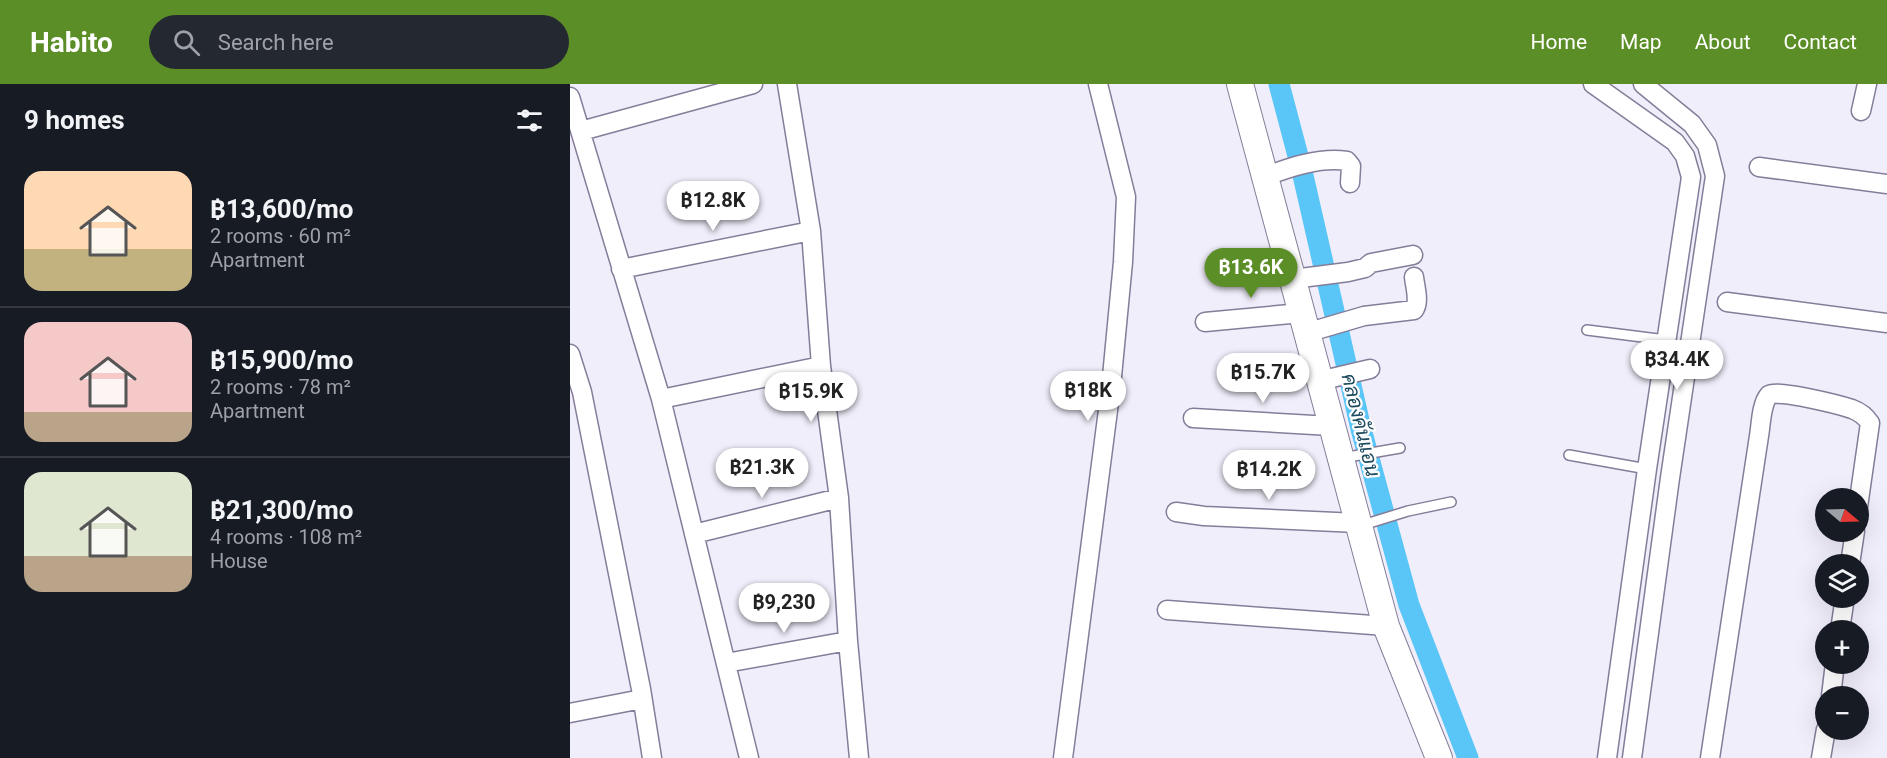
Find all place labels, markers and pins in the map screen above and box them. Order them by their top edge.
pin: ฿12.8K [664,181,762,232]
pin: ฿13.6K [1202,248,1300,299]
pin: ฿34.4K [1628,340,1726,391]
pin: ฿15.7K [1214,353,1312,404]
pin: ฿18K [1052,371,1124,422]
pin: ฿15.9K [762,372,860,423]
pin: ฿21.3K [713,448,811,499]
pin: ฿14.2K [1220,450,1318,501]
pin: ฿9,230 [735,583,833,634]

